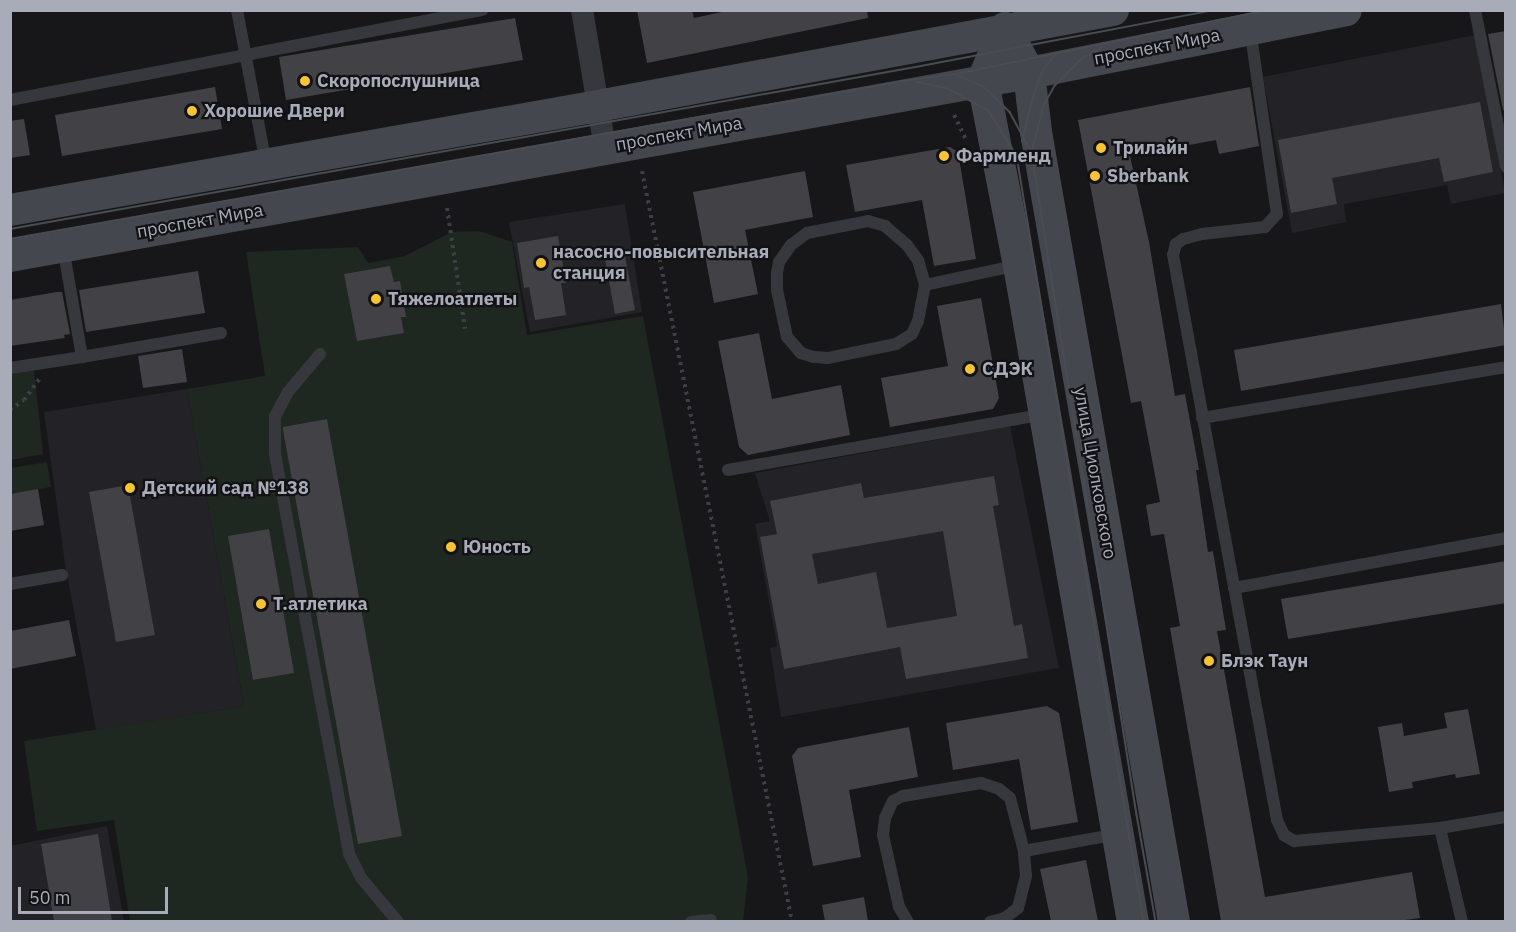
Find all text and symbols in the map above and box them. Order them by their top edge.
street label: проспект Мира [1092,24,1222,70]
place label: Скоропослушница [317,70,480,92]
marker: Скоропослушница [298,74,312,88]
place label: Хорошие Двери [204,100,345,122]
marker: Хорошие Двери [185,104,199,118]
street label: проспект Мира [614,112,744,156]
place label: Трилайн [1113,137,1188,159]
marker: Трилайн [1094,141,1108,155]
place label: Фармленд [956,145,1050,167]
marker: Фармленд [937,149,951,163]
place label: Sberbank [1107,165,1189,187]
marker: Sberbank [1088,169,1102,183]
street label: проспект Мира [135,199,265,243]
place label: насосно-повысительная станция [553,242,769,284]
marker: насосно-повысительная станция [534,256,548,270]
place label: Тяжелоатлеты [388,288,517,310]
marker: Тяжелоатлеты [369,292,383,306]
place label: СДЭК [982,358,1033,380]
marker: СДЭК [963,362,977,376]
street label: улица Циолковского [1069,385,1121,561]
place label: Детский сад №138 [142,477,309,499]
marker: Детский сад №138 [123,481,137,495]
place label: Юность [463,536,531,558]
marker: Юность [444,540,458,554]
place label: Т.атлетика [273,593,368,615]
marker: Т.атлетика [254,597,268,611]
place label: Блэк Таун [1221,650,1308,672]
marker: Блэк Таун [1202,654,1216,668]
scale bar [21,875,171,913]
text: 50 m [29,886,71,909]

